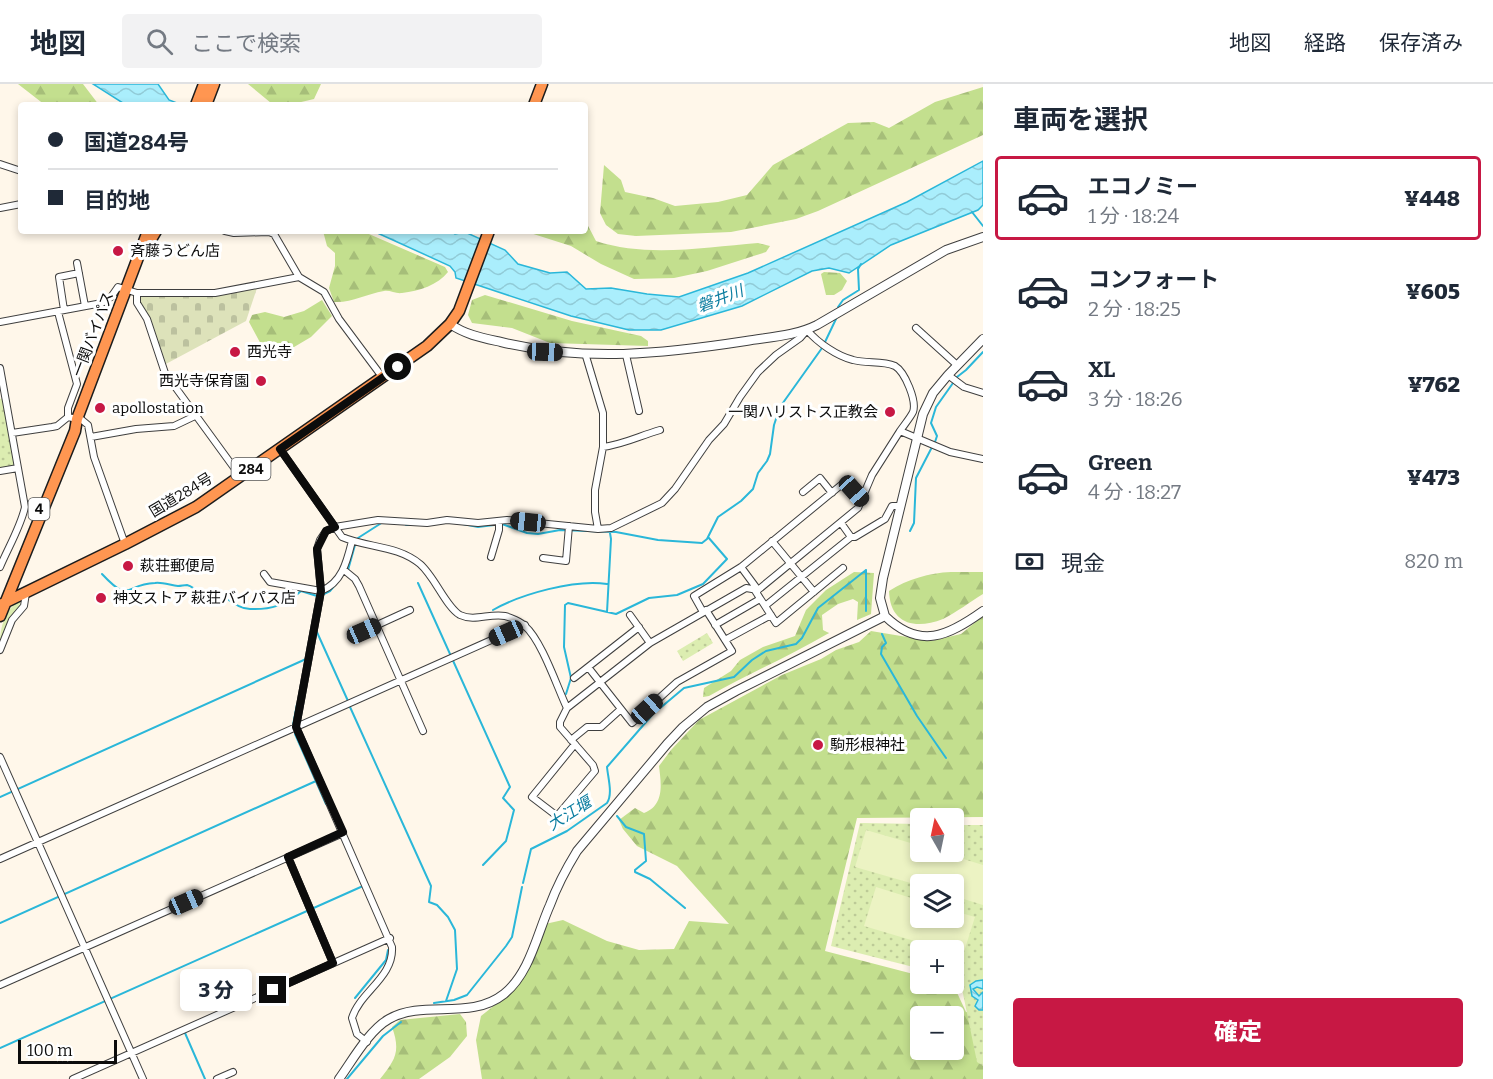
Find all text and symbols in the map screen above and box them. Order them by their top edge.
search box [122,14,542,68]
icon: search [143,25,176,58]
text: 地図 [30,27,86,60]
text: ここで検索 [191,30,301,57]
text: 地図 [1229,30,1271,56]
text: 経路 [1304,30,1346,56]
text: 保存済み [1379,30,1463,56]
text: 車両を選択 [1013,104,1148,136]
text: 国道284号 [84,129,189,156]
icon: car [1016,171,1070,225]
text: エコノミー [1088,173,1198,200]
text: ¥448 [1404,185,1460,212]
text: 目的地 [84,187,150,214]
text: 1 分 · 18:24 [1088,204,1179,228]
place label: 斉藤うどん店 [130,242,220,260]
marker: 斉藤うどん店 [111,244,125,258]
icon: car [1016,264,1070,318]
text: コンフォート [1088,266,1219,293]
text: ¥605 [1406,278,1460,305]
water label: 磐井川 [694,280,748,316]
street label: 一関バイパス [69,289,117,379]
text: 2 分 · 18:25 [1088,297,1181,321]
car [527,342,563,362]
place label: 西光寺 [247,343,292,361]
marker: 西光寺 [228,345,242,359]
route start [384,353,411,380]
text: XL [1088,356,1115,383]
icon: car [1016,357,1070,411]
text: ¥762 [1408,371,1460,398]
place label: 西光寺保育園 [159,372,249,390]
marker: 西光寺保育園 [254,374,268,388]
text: 3 分 · 18:26 [1088,387,1183,411]
place label: apollostation [112,399,204,417]
marker: apollostation [93,401,107,415]
place label: 一関ハリストス正教会 [728,403,878,421]
marker: 一関ハリストス正教会 [883,405,897,419]
text: Green [1088,449,1152,476]
icon: car [1016,450,1070,504]
road number: 284 [232,458,270,480]
text: ¥473 [1407,464,1460,491]
street label: 国道284号 [146,469,216,521]
car [835,472,873,510]
text: 4 分 · 18:27 [1088,480,1181,504]
road number: 4 [28,498,50,520]
car [509,511,547,533]
icon: cash [1013,545,1046,578]
text: 820 m [1404,549,1463,573]
text: 現金 [1061,550,1105,577]
place label: 萩荘郵便局 [140,557,215,575]
marker: 萩荘郵便局 [121,559,135,573]
place label: 神文ストア 萩荘バイパス店 [113,589,296,607]
marker: 神文ストア 萩荘バイパス店 [94,591,108,605]
car [344,615,384,647]
car [486,617,526,649]
car [628,690,666,728]
place label: 駒形根神社 [830,736,905,754]
marker: 駒形根神社 [811,738,825,752]
water label: 大江堰 [544,791,597,834]
north arrow [910,808,964,862]
map controls [910,808,964,1060]
button: layers [910,874,964,928]
car [166,886,206,918]
button: + [910,940,964,994]
callout: 3 分 [180,969,252,1011]
route end [259,976,286,1003]
text: 3 分 [199,978,233,1002]
button: 確定 [1013,998,1463,1067]
button: − [910,1006,964,1060]
scale bar [18,1037,117,1064]
text: 100 m [27,1041,72,1060]

